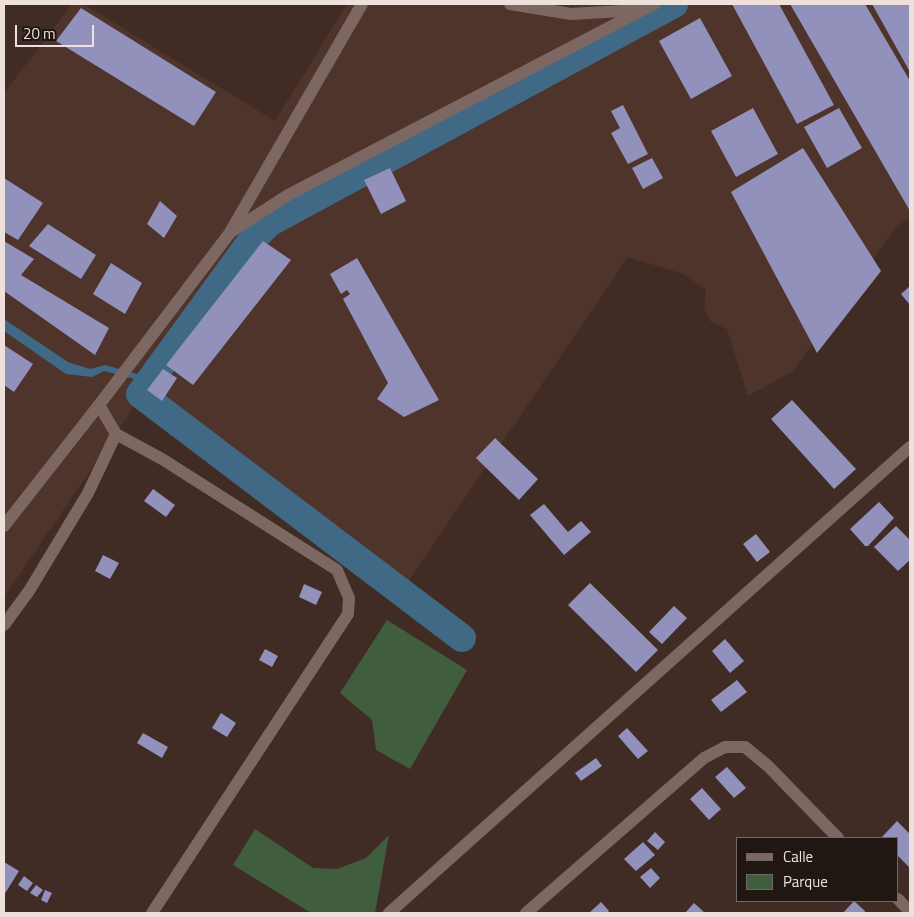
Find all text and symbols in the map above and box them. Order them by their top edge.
scale bar [18,15,96,47]
text: 20 m [23,22,56,45]
legend [736,837,899,902]
text: Calle [783,845,813,868]
text: Parque [783,870,828,893]

